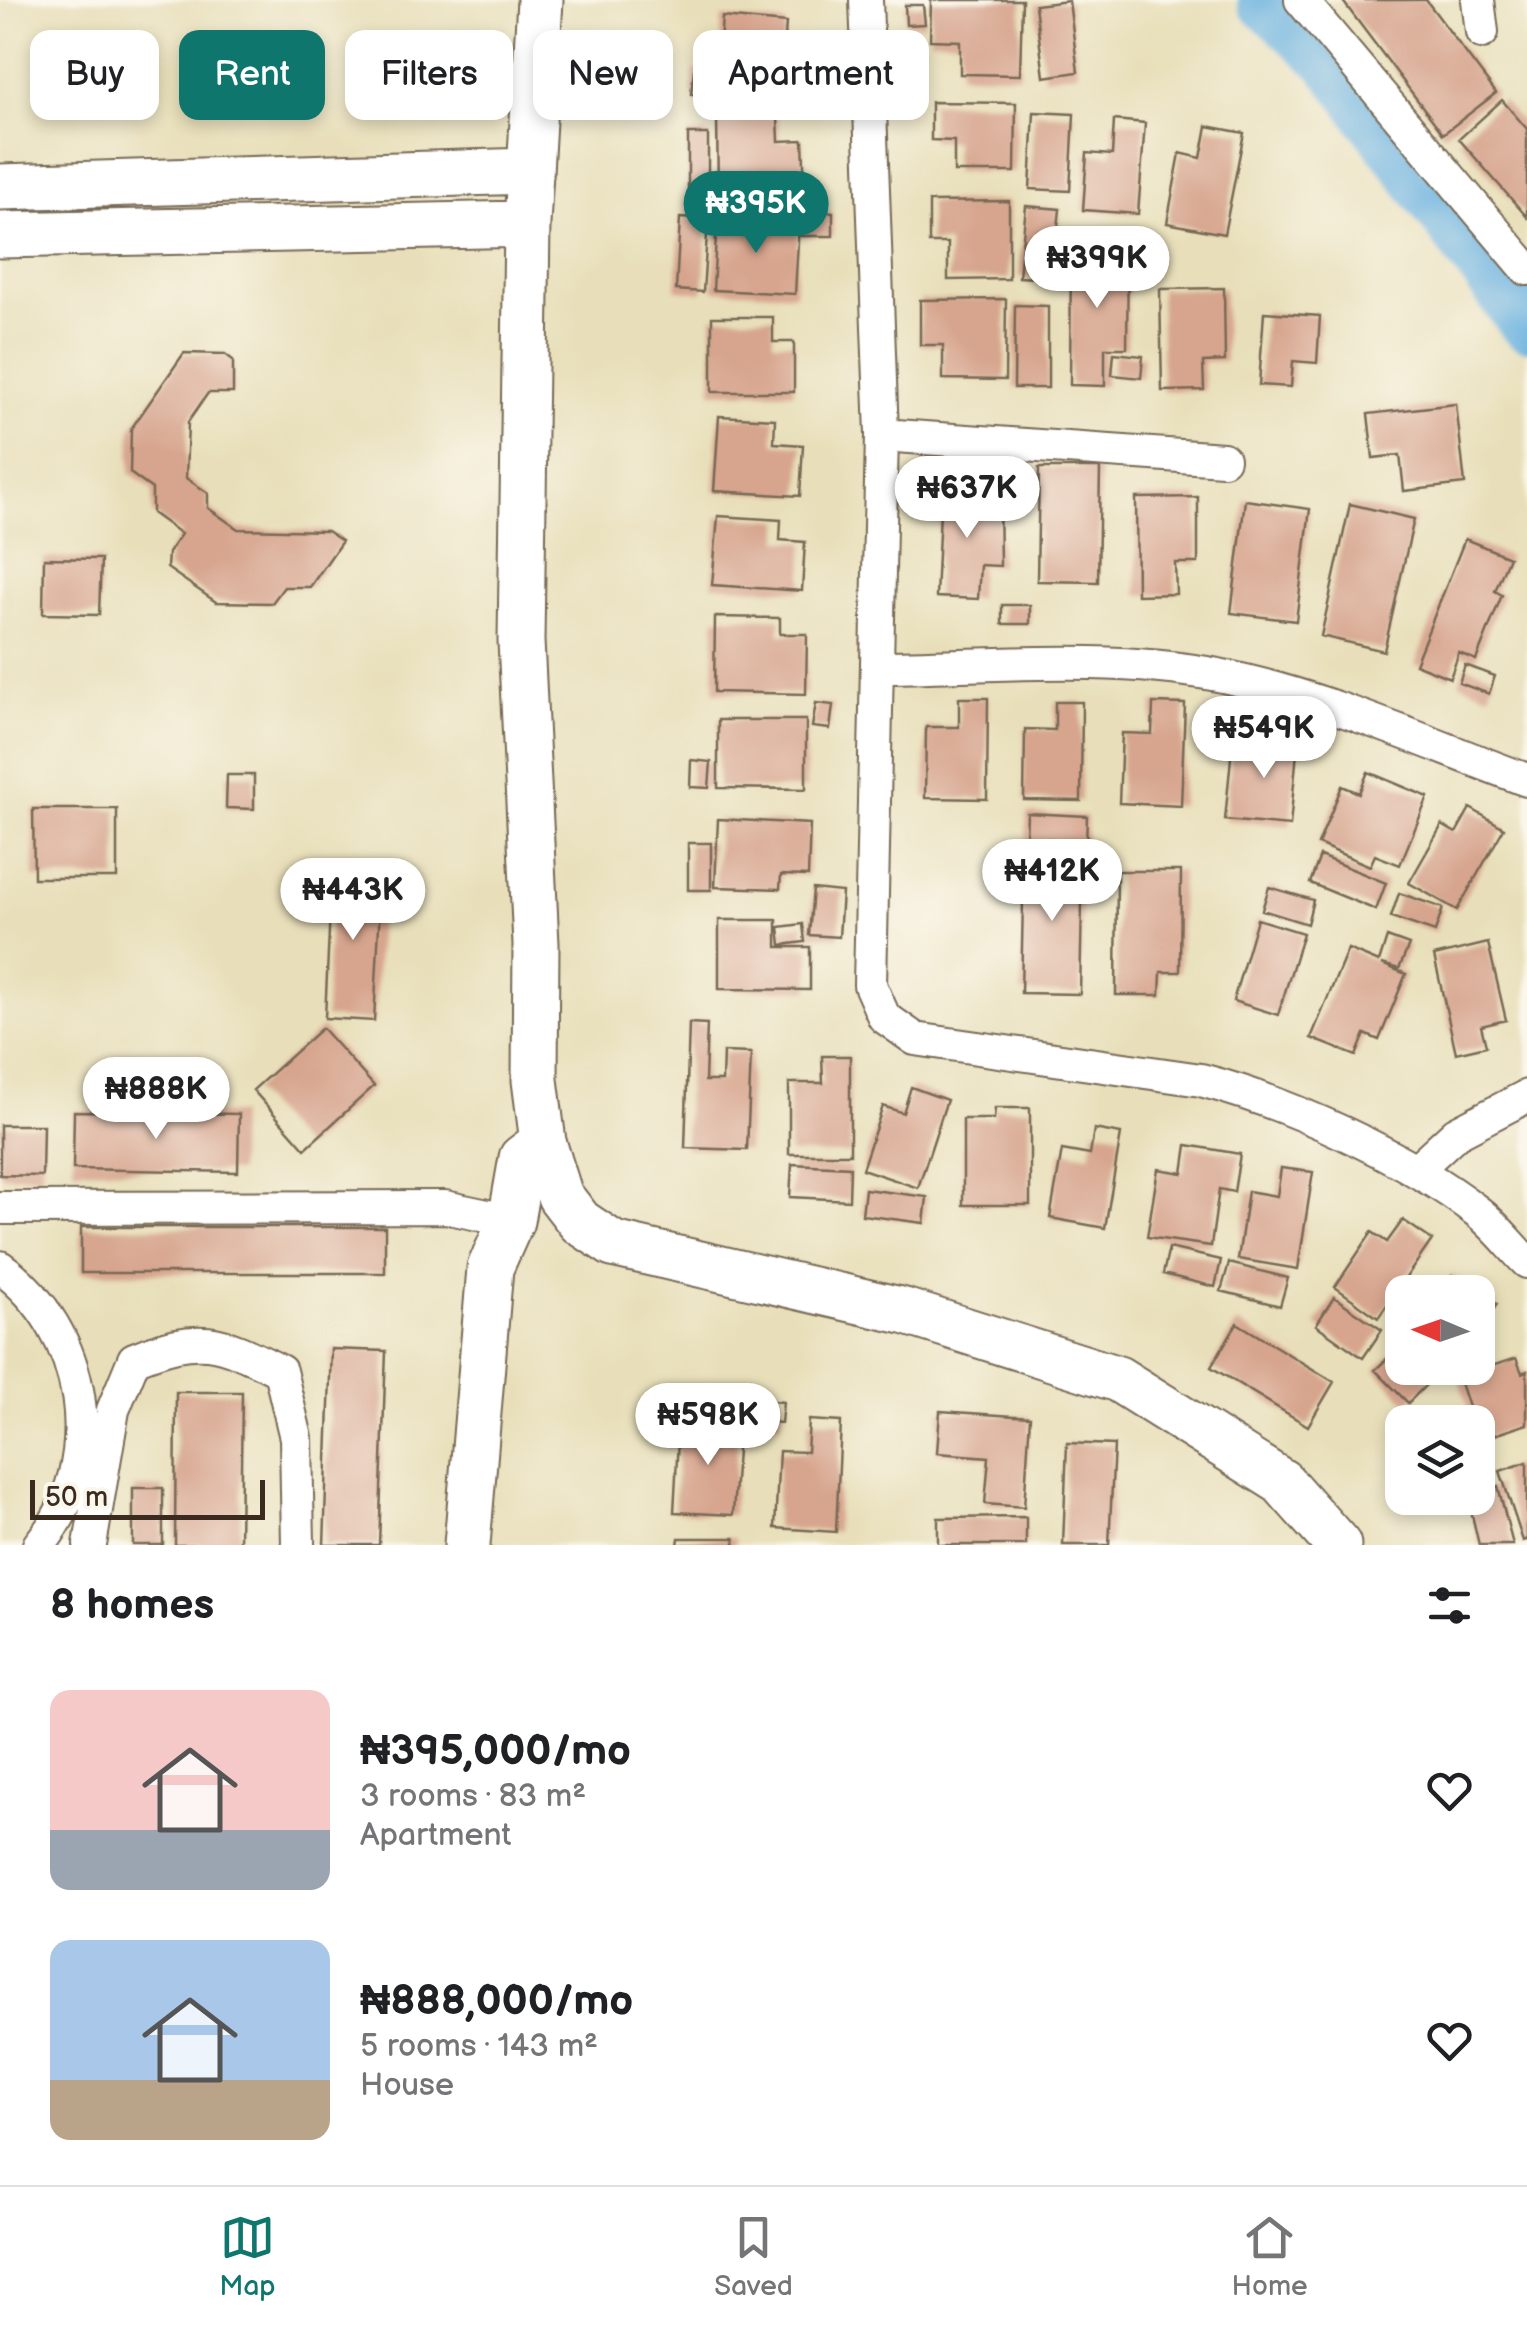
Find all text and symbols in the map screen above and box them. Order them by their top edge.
chip: Buy [30,30,159,120]
chip: Rent [179,30,325,120]
chip: Filters [345,30,513,120]
chip: New [533,30,673,120]
chip: Apartment [693,30,929,120]
pin: ₦395K [686,171,826,256]
text: ₦395K [706,184,806,223]
pin: ₦399K [1027,226,1167,311]
text: ₦399K [1046,239,1148,278]
pin: ₦637K [897,456,1037,541]
text: ₦637K [917,469,1017,508]
pin: ₦549K [1194,696,1334,781]
text: ₦549K [1214,709,1314,748]
pin: ₦412K [982,839,1122,924]
text: ₦412K [1004,852,1100,891]
pin: ₦443K [283,858,423,943]
text: ₦443K [302,871,404,910]
pin: ₦888K [86,1057,226,1142]
text: ₦888K [105,1070,207,1109]
north arrow [1385,1275,1495,1385]
map controls [1385,1275,1495,1515]
pin: ₦598K [638,1383,778,1468]
text: ₦598K [657,1396,759,1435]
button: layers [1385,1405,1495,1515]
scale bar [30,1475,265,1520]
text: 50 m [45,1481,108,1514]
icon: filters [1422,1578,1477,1633]
text: 8 homes [50,1580,214,1631]
text: ₦395,000/mo [360,1726,631,1777]
icon: home [130,1730,250,1850]
icon: heart [1422,1763,1477,1818]
text: 3 rooms · 83 m² [360,1777,586,1816]
text: Apartment [360,1816,511,1855]
text: ₦888,000/mo [360,1976,633,2027]
icon: home [130,1980,250,2100]
icon: heart [1422,2013,1477,2068]
text: 5 rooms · 143 m² [360,2027,598,2066]
text: House [360,2066,454,2105]
tab: Map [219,2210,276,2303]
tab: Saved [714,2210,793,2303]
tab: Home [1232,2210,1308,2303]

